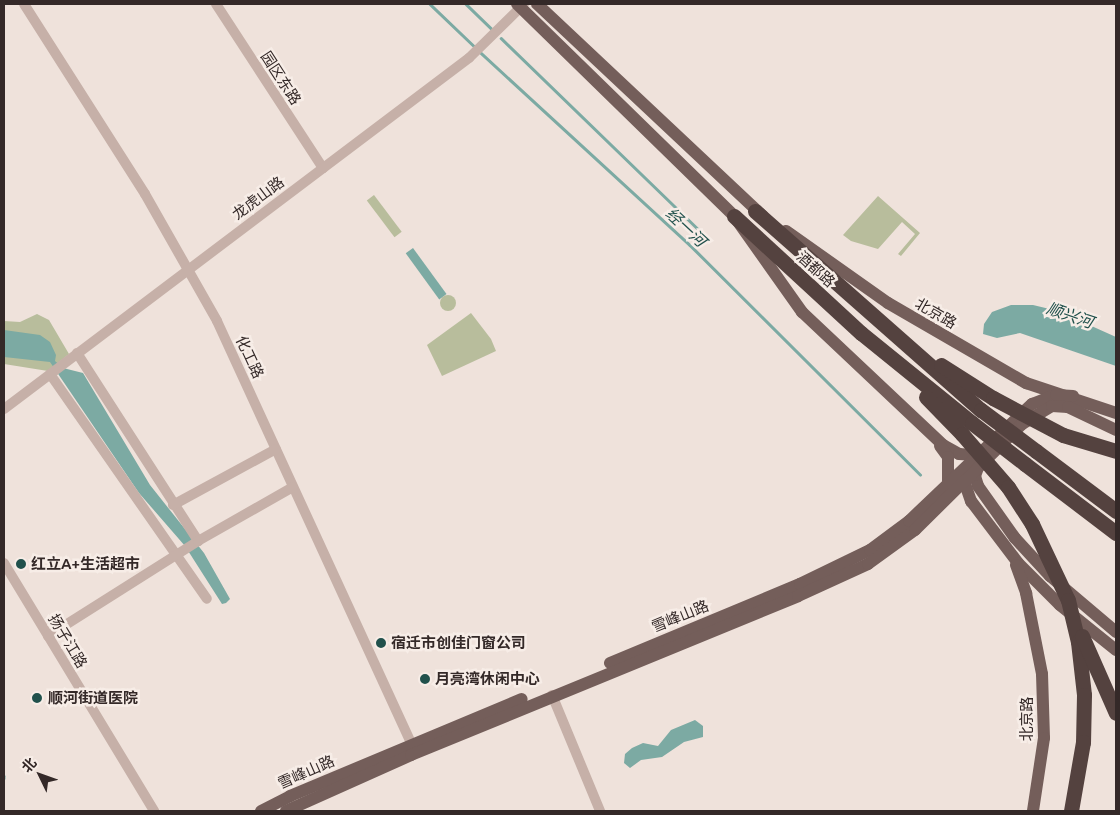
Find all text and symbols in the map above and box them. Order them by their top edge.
street label: 园区东路 [257,48,305,108]
street label: 龙虎山路 [229,173,287,223]
water label: 经一河 [662,204,710,250]
street label: 酒都路 [793,247,839,291]
street label: 北京路 [912,294,960,332]
water label: 顺兴河 [1044,298,1096,332]
street label: 化工路 [232,333,268,381]
place label: 红立A+生活超市 [31,555,140,573]
marker: 红立A+生活超市 [15,558,27,570]
street label: 雪峰山路 [649,596,711,636]
street label: 扬子江路 [45,611,91,671]
place label: 宿迁市创佳门窗公司 [391,634,526,652]
marker: 宿迁市创佳门窗公司 [375,637,387,649]
place label: 月亮湾休闲中心 [435,670,540,688]
marker: 月亮湾休闲中心 [419,673,431,685]
place label: 顺河街道医院 [48,689,138,707]
marker: 顺河街道医院 [30,691,44,705]
street label: 北京路 [1018,697,1036,741]
north arrow [15,750,65,800]
street label: 雪峰山路 [275,752,337,792]
text: 北 [18,754,39,776]

